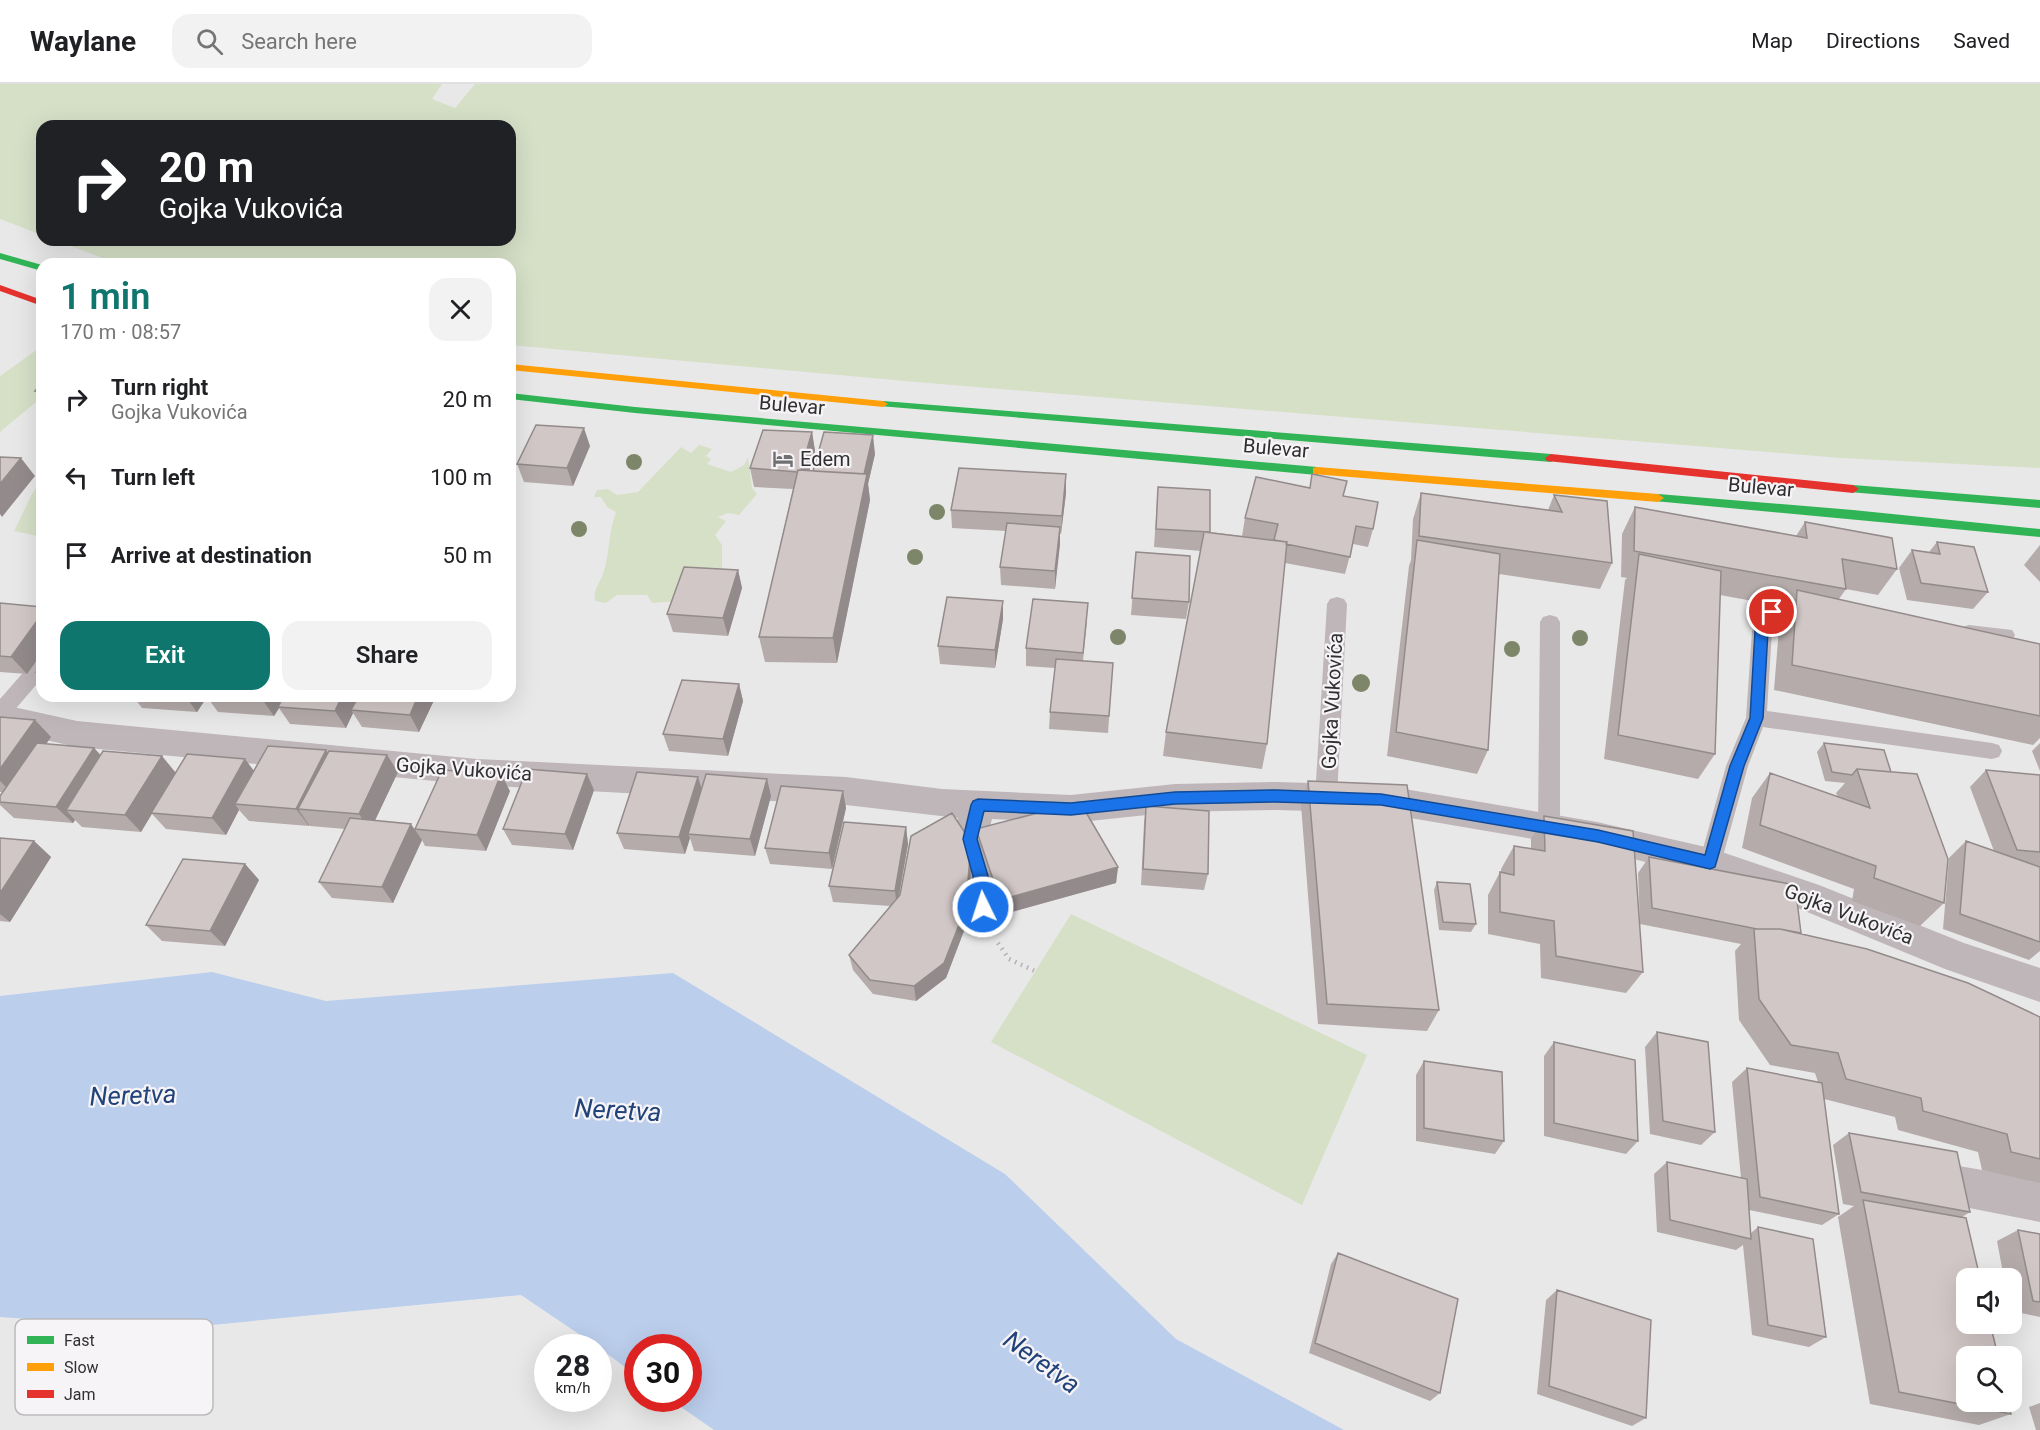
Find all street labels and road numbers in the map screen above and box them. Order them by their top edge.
street label: Bulevar [758,390,826,420]
street label: Bulevar [1242,433,1310,463]
street label: Bulevar [1727,472,1795,502]
street label: Gojka Vukovića [1316,632,1348,770]
street label: Gojka Vukovića [395,752,533,786]
street label: Gojka Vukovića [1781,878,1917,950]

